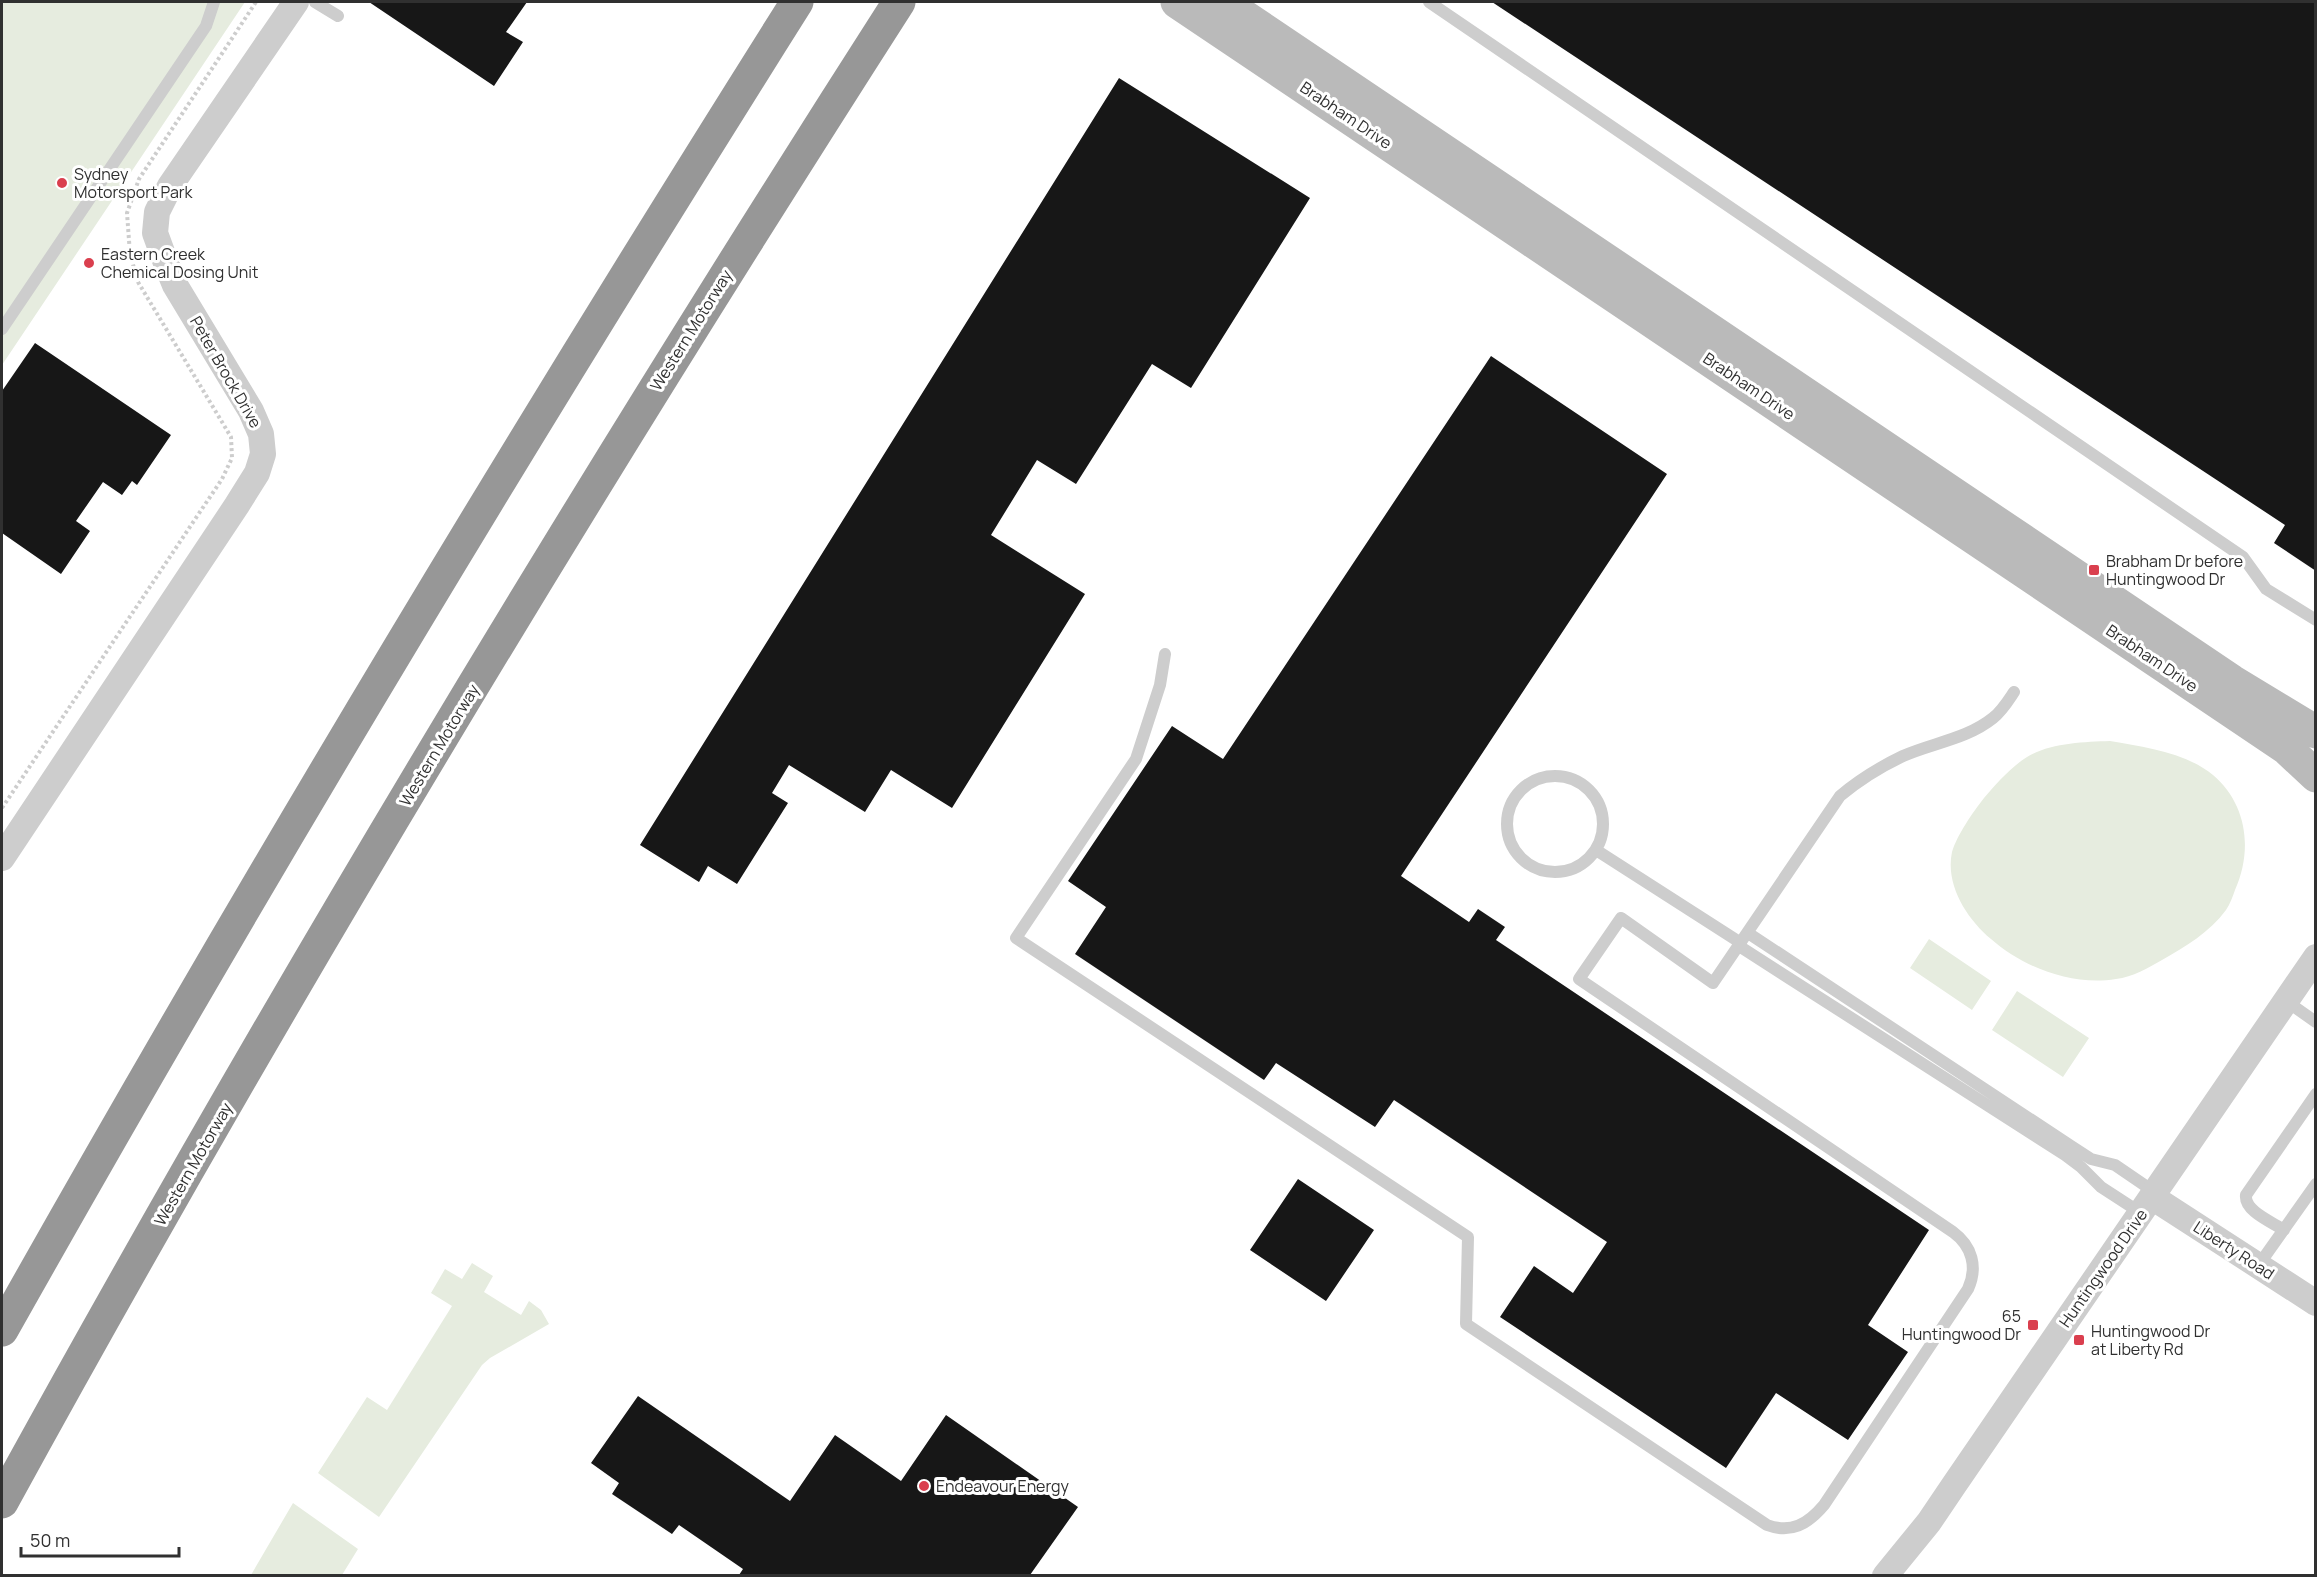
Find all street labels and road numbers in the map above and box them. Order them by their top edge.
street label: Brabham Drive [1296,76,1396,154]
street label: Western Motorway [645,265,737,395]
street label: Peter Brock Drive [185,312,267,432]
street label: Brabham Drive [1699,347,1799,425]
street label: Brabham Drive [2102,619,2202,697]
street label: Western Motorway [394,679,484,810]
street label: Western Motorway [149,1098,237,1229]
street label: Huntingwood Drive [2054,1204,2152,1332]
street label: Liberty Road [2189,1216,2279,1284]

